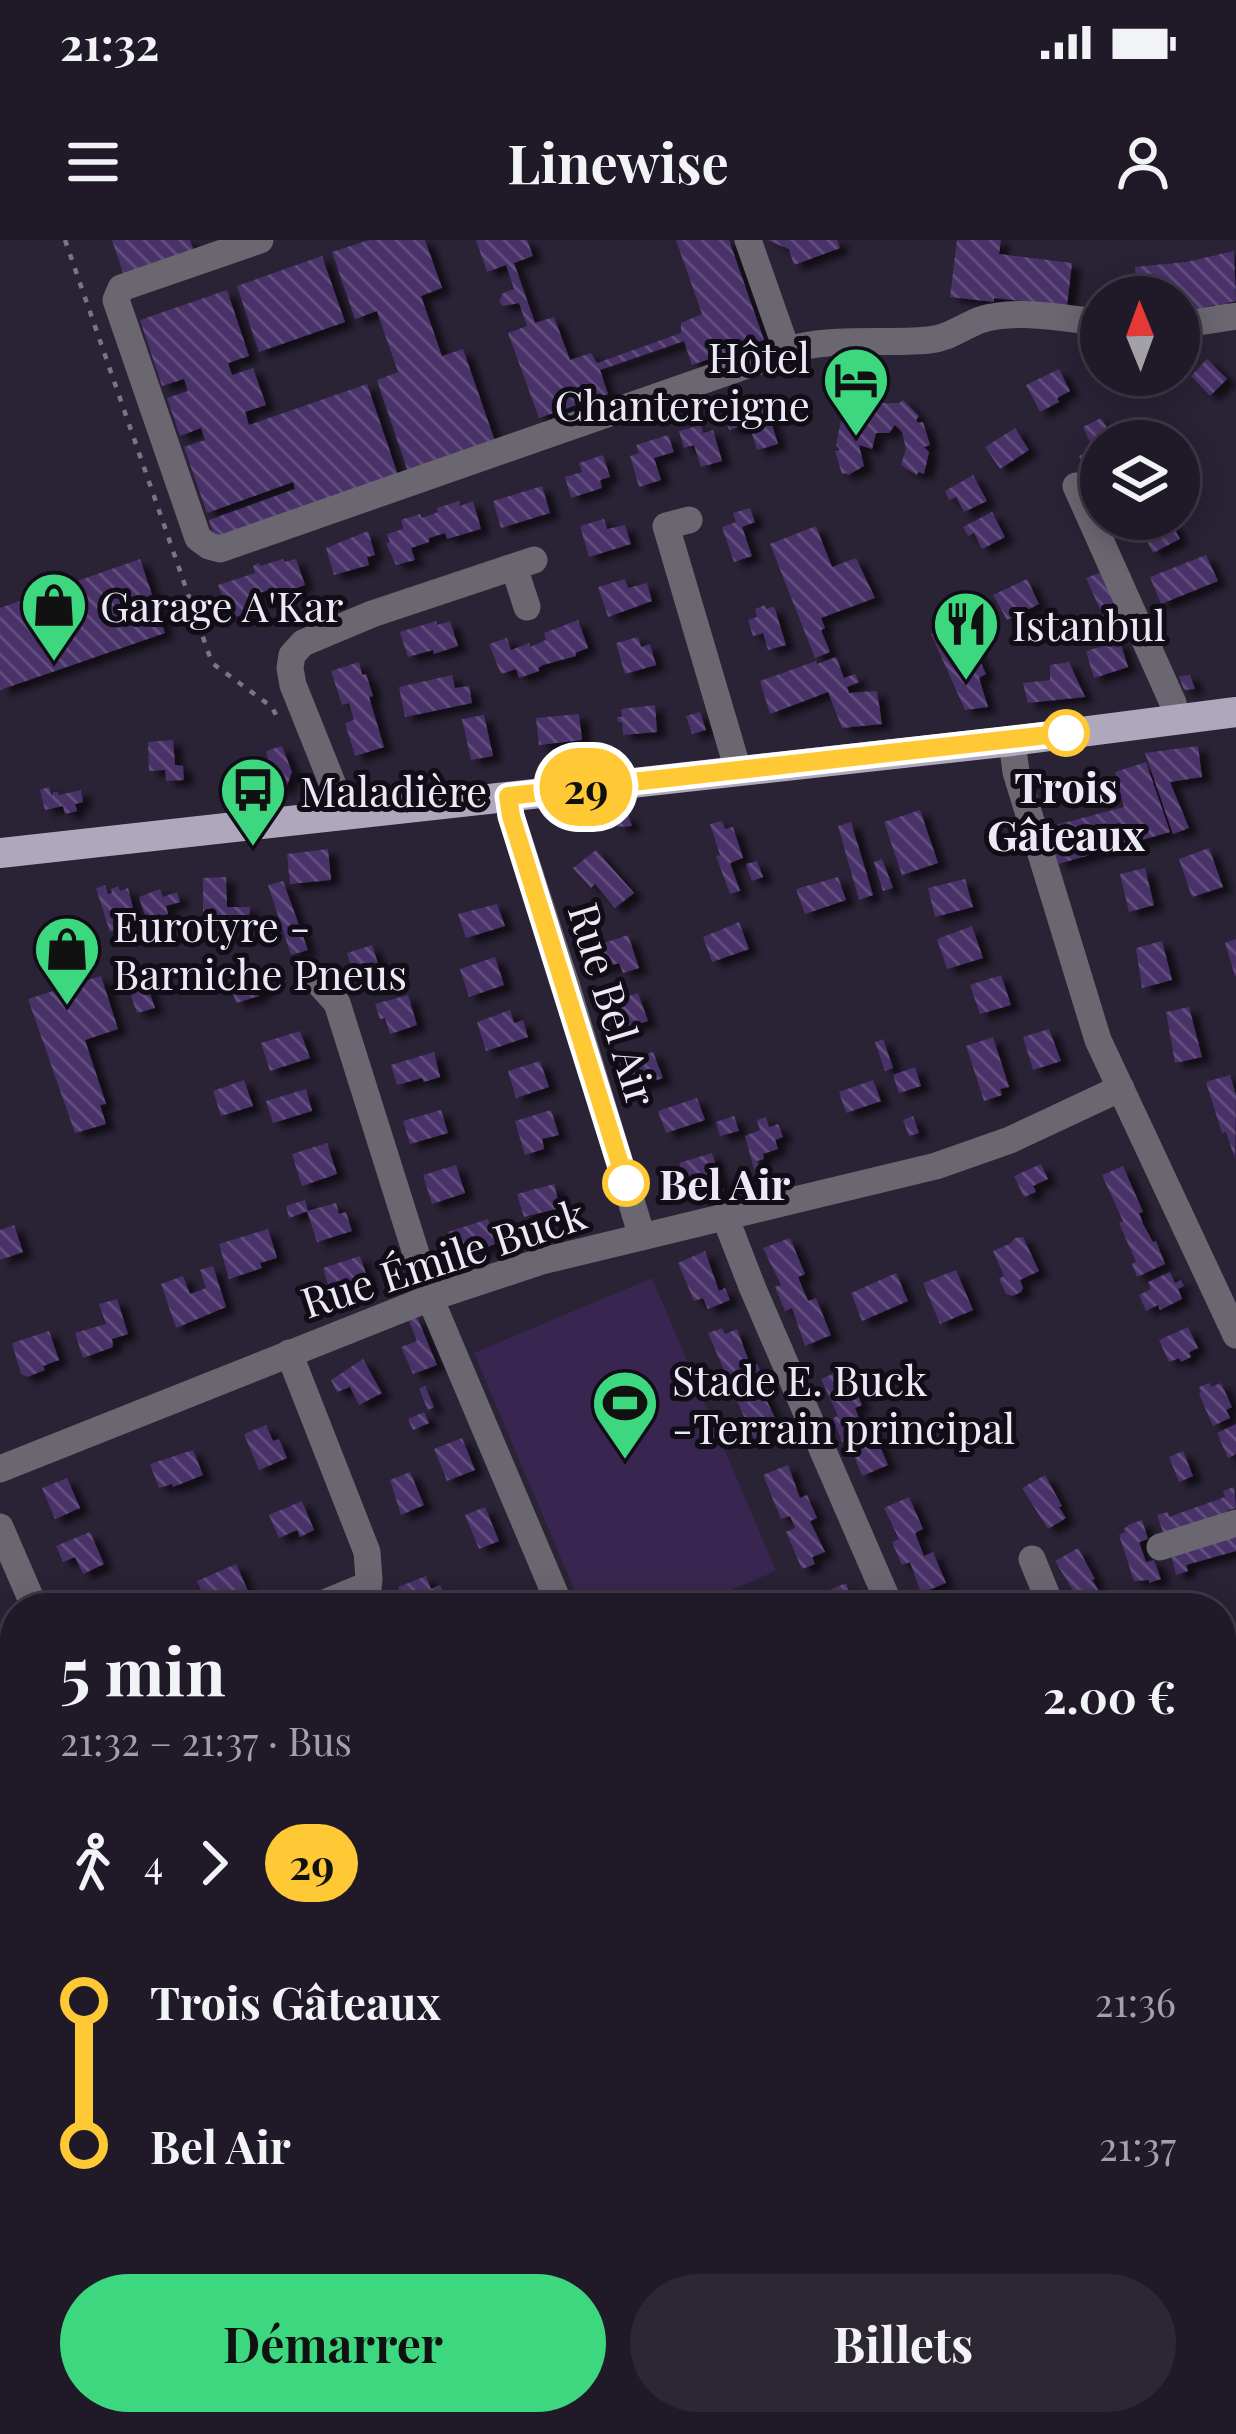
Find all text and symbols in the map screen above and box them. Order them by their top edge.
text: 21:32 [60,12,159,72]
text: Linewise [507,126,729,198]
icon: menu [60,129,126,195]
icon: person [1110,129,1176,195]
north arrow [1080,276,1200,396]
map controls [1080,276,1200,540]
place label: Hôtel Chantereigne [554,328,810,432]
hotel icon: Hôtel Chantereigne [821,345,891,439]
button: layers [1080,420,1200,540]
shop icon: Garage A'Kar [19,570,89,664]
place label: Garage A'Kar [100,577,344,633]
restaurant icon: Istanbul [931,589,1001,683]
place label: Istanbul [1012,596,1166,652]
marker: Trois Gâteaux [1044,711,1088,755]
line badge: 29 [532,748,640,826]
bus stop icon: Maladière [218,755,288,849]
place label: Trois Gâteaux [987,758,1146,862]
text: 29 [563,759,609,815]
place label: Maladière [300,762,487,818]
street label: Rue Bel Air [557,896,671,1113]
place label: Eurotyre - Barniche Pneus [113,897,407,1001]
shop icon: Eurotyre - Barniche Pneus [32,914,102,1008]
place label: Bel Air [659,1155,791,1211]
marker: Bel Air [604,1161,648,1205]
street label: Rue Émile Buck [294,1185,592,1329]
place label: Stade E. Buck -Terrain principal [672,1351,1015,1455]
sports icon: Stade E. Buck -Terrain principal [590,1368,660,1462]
text: 5 min [60,1625,226,1713]
text: 2.00 € [1043,1665,1176,1725]
text: 21:32 – 21:37 · Bus [60,1714,352,1766]
icon: walk [60,1830,126,1896]
icon: forward [181,1830,247,1896]
text: 29 [289,1835,334,1891]
text: 4 [144,1837,163,1889]
text: Trois Gâteaux [150,1971,441,2031]
text: 21:36 [1095,1975,1176,2027]
text: Bel Air [150,2115,291,2175]
text: 21:37 [1099,2119,1176,2171]
button: Démarrer [60,2274,606,2412]
button: Billets [630,2274,1176,2412]

